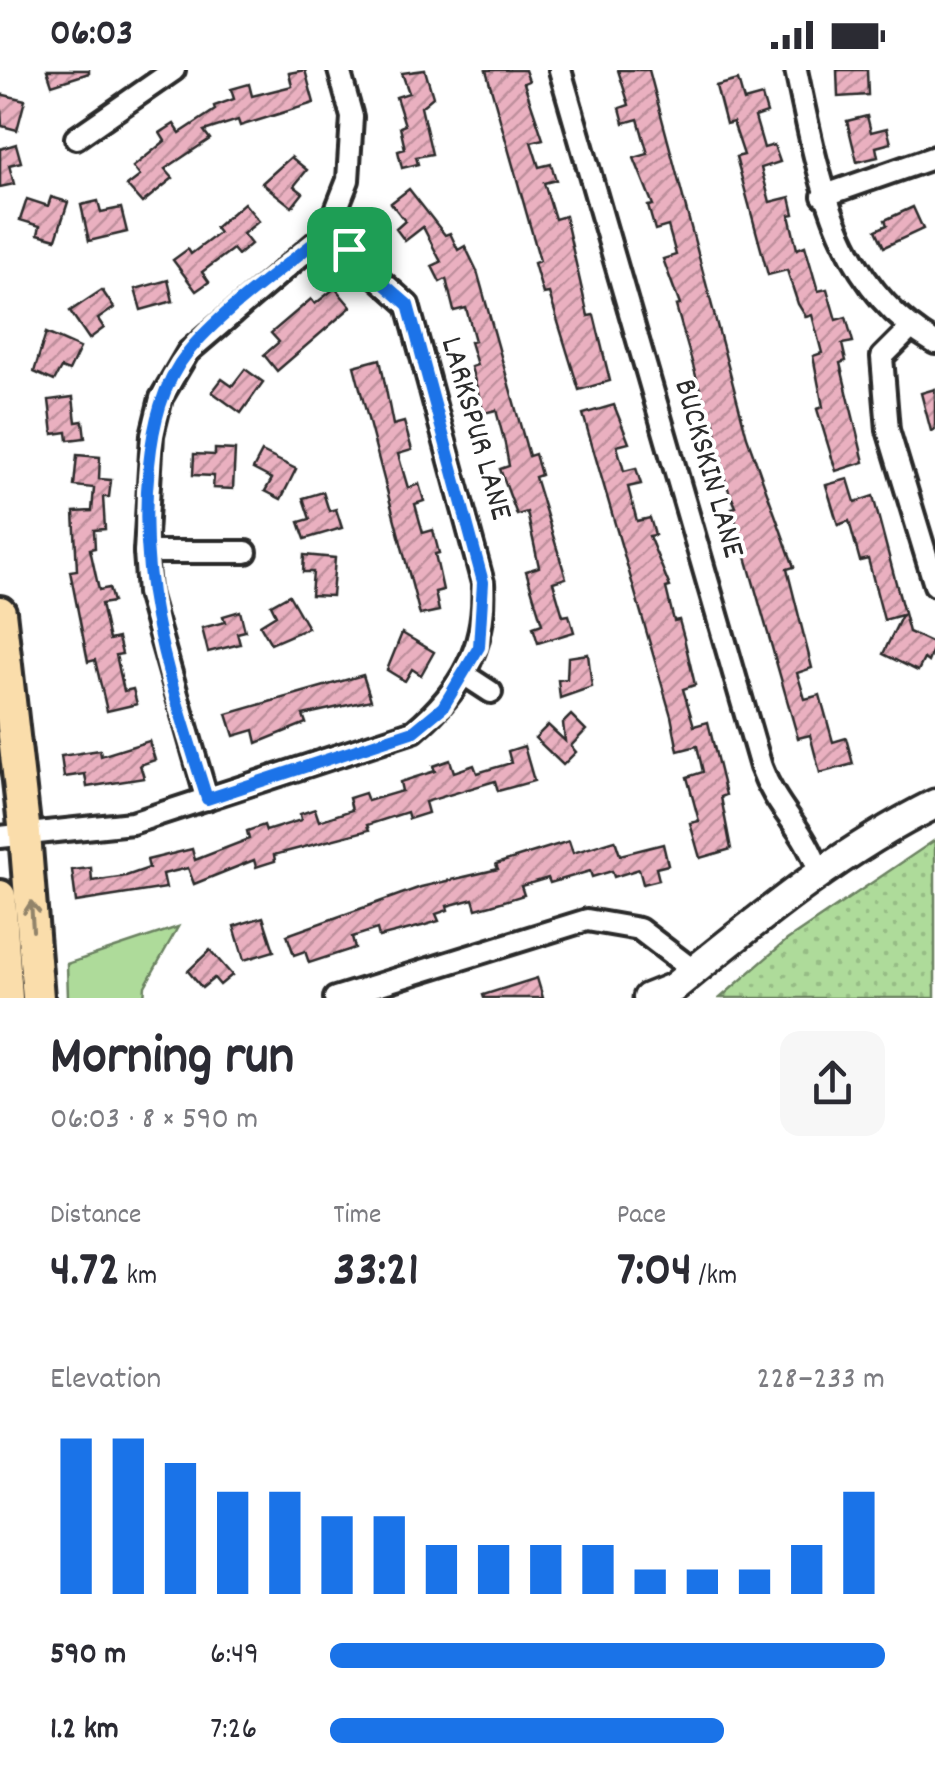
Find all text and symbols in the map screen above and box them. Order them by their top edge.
text: 06:03 [50,8,133,63]
pin [307,207,392,292]
icon: arrive [322,222,377,277]
street label: LARKSPUR LANE [426,332,522,527]
street label: BUCKSKIN LANE [660,374,755,564]
one-way arrow [23,900,42,932]
text: Morning run [50,1021,294,1100]
button: share [780,1031,885,1136]
text: 06:03 · 8 × 590 m [50,1098,258,1144]
text: Distance [50,1197,141,1237]
text: Time [333,1197,381,1237]
text: Pace [617,1197,666,1237]
text: 4.72 [50,1237,120,1309]
text: 33:21 [333,1237,419,1309]
text: 7:04 [617,1237,692,1309]
text: km [120,1258,157,1298]
text: /km [692,1258,737,1298]
text: Elevation [50,1358,161,1404]
text: 228–233 m [757,1358,885,1404]
text: 590 m [50,1633,126,1679]
text: 6:49 [210,1633,259,1679]
text: 1.2 km [50,1708,119,1754]
text: 7:26 [210,1708,257,1754]

